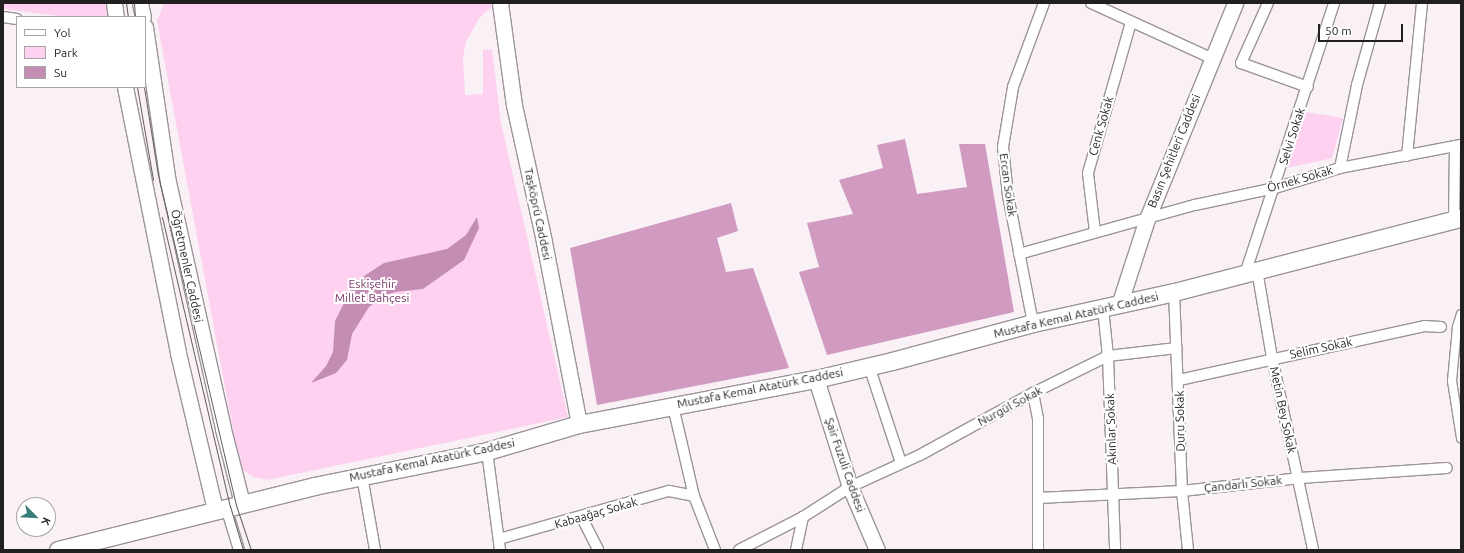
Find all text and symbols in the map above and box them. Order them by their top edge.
legend [16,16,146,88]
scale bar [1320,16,1405,42]
text: 50 m [1325,24,1352,37]
text: Yol [54,26,71,39]
text: Park [54,46,78,59]
text: Su [54,66,67,79]
street label: Basın Şehitleri Caddesi [1145,92,1203,210]
street label: Cenk Sokak [1086,95,1116,157]
street label: Selvi Sokak [1276,106,1308,166]
street label: Ercan Sokak [996,152,1020,218]
street label: Örnek Sokak [1265,163,1335,195]
street label: Taşköprü Caddesi [521,167,555,261]
street label: Öğretmenler Caddesi [168,208,206,324]
park label: Eskişehir Millet Bahçesi [335,277,409,305]
street label: Mustafa Kemal Atatürk Caddesi [992,289,1160,341]
street label: Selim Sokak [1288,334,1354,362]
street label: Mustafa Kemal Atatürk Caddesi [676,365,844,411]
street label: Metin Bey Sokak [1267,365,1299,455]
street label: Nurgül Sokak [975,383,1045,429]
street label: Duru Sokak [1172,390,1188,452]
street label: Akınlar Sokak [1103,393,1119,465]
street label: Şair Fuzuli Caddesi [822,416,868,514]
street label: Mustafa Kemal Atatürk Caddesi [348,435,516,485]
street label: Çandarlı Sokak [1203,473,1283,495]
street label: Kabaağaç Sokak [553,494,639,532]
north arrow [16,497,56,537]
text: K [39,516,53,527]

